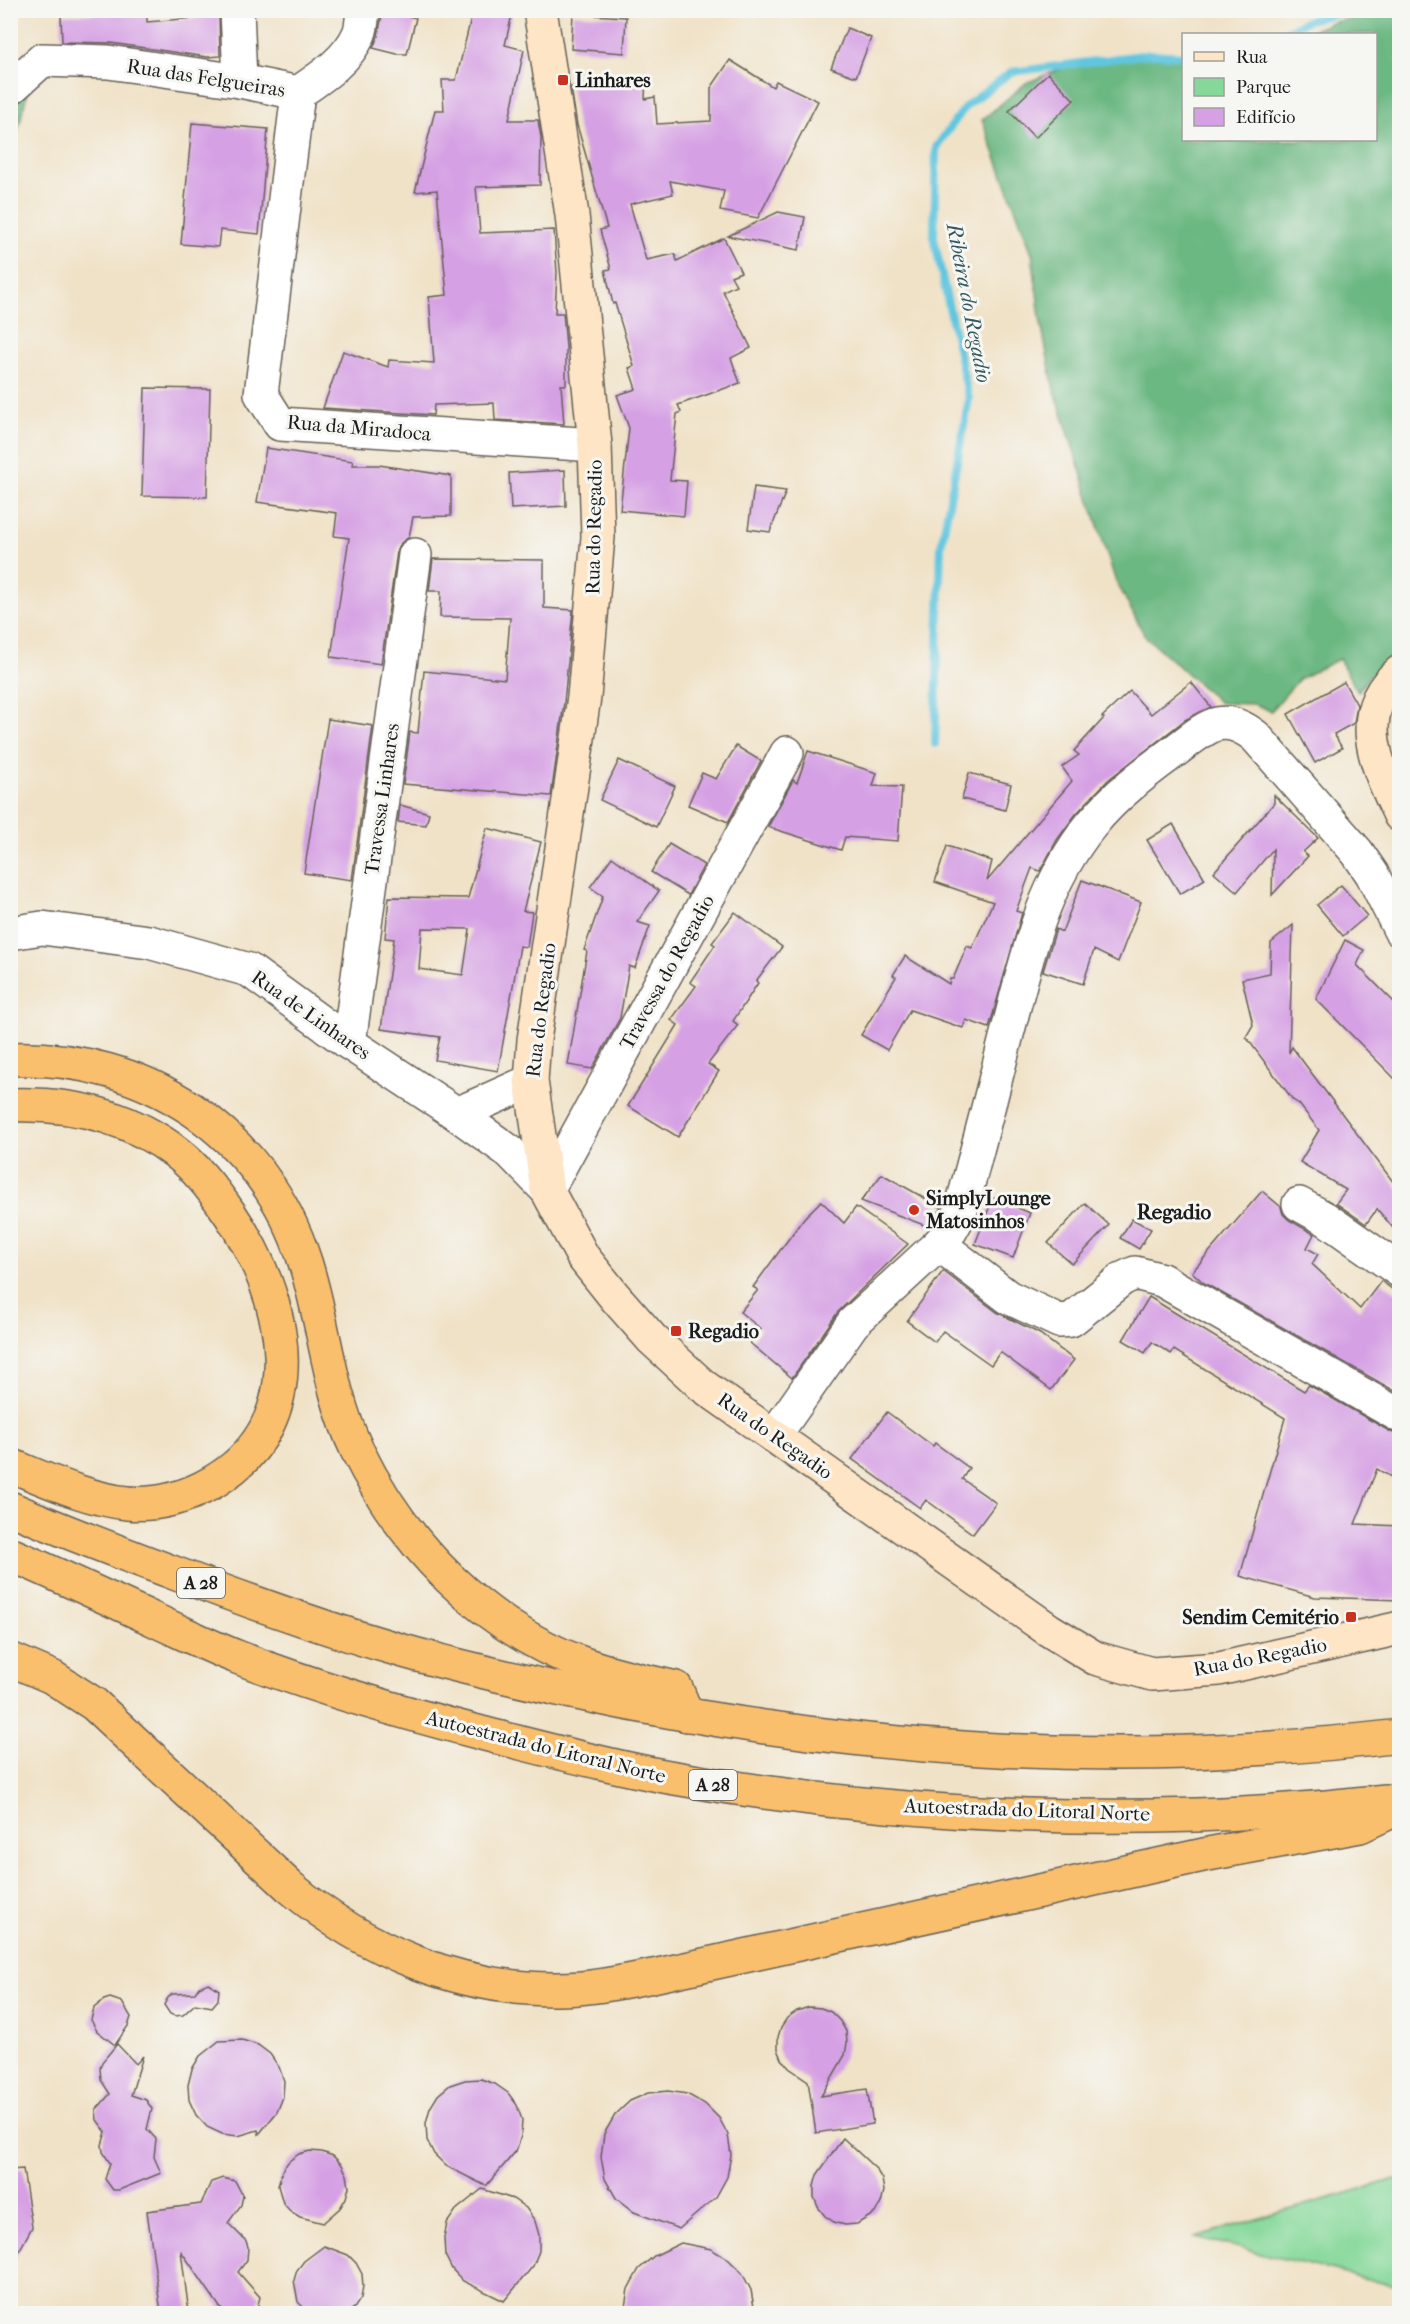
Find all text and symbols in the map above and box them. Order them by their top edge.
legend [1182,33,1377,141]
text: Rua [1236,47,1268,68]
street label: Rua das Felgueiras [125,54,287,102]
place label: Linhares [575,69,651,92]
marker: Linhares [556,73,570,87]
text: Parque [1236,77,1291,98]
text: Edifício [1236,107,1295,128]
water label: Ribeira do Regadio [941,219,996,385]
street label: Rua da Miradoca [286,410,433,446]
street label: Rua do Regadio [581,459,607,595]
street label: Travessa Linhares [360,722,404,876]
street label: Travessa do Regadio [615,891,719,1053]
street label: Rua do Regadio [521,941,561,1079]
street label: Rua de Linhares [247,965,375,1065]
place label: SimplyLounge Matosinhos [925,1187,1051,1233]
district label: Regadio [1137,1200,1212,1224]
marker: SimplyLounge Matosinhos [907,1203,921,1217]
place label: Regadio [688,1320,759,1343]
marker: Regadio [669,1324,683,1338]
street label: Rua do Regadio [713,1388,837,1484]
road number: A 28 [177,1568,225,1598]
place label: Sendim Cemitério [1182,1606,1339,1629]
marker: Sendim Cemitério [1344,1610,1358,1624]
street label: Rua do Regadio [1191,1633,1329,1681]
street label: Autoestrada do Litoral Norte [423,1706,668,1788]
road number: A 28 [689,1770,737,1800]
street label: Autoestrada do Litoral Norte [903,1794,1151,1826]

